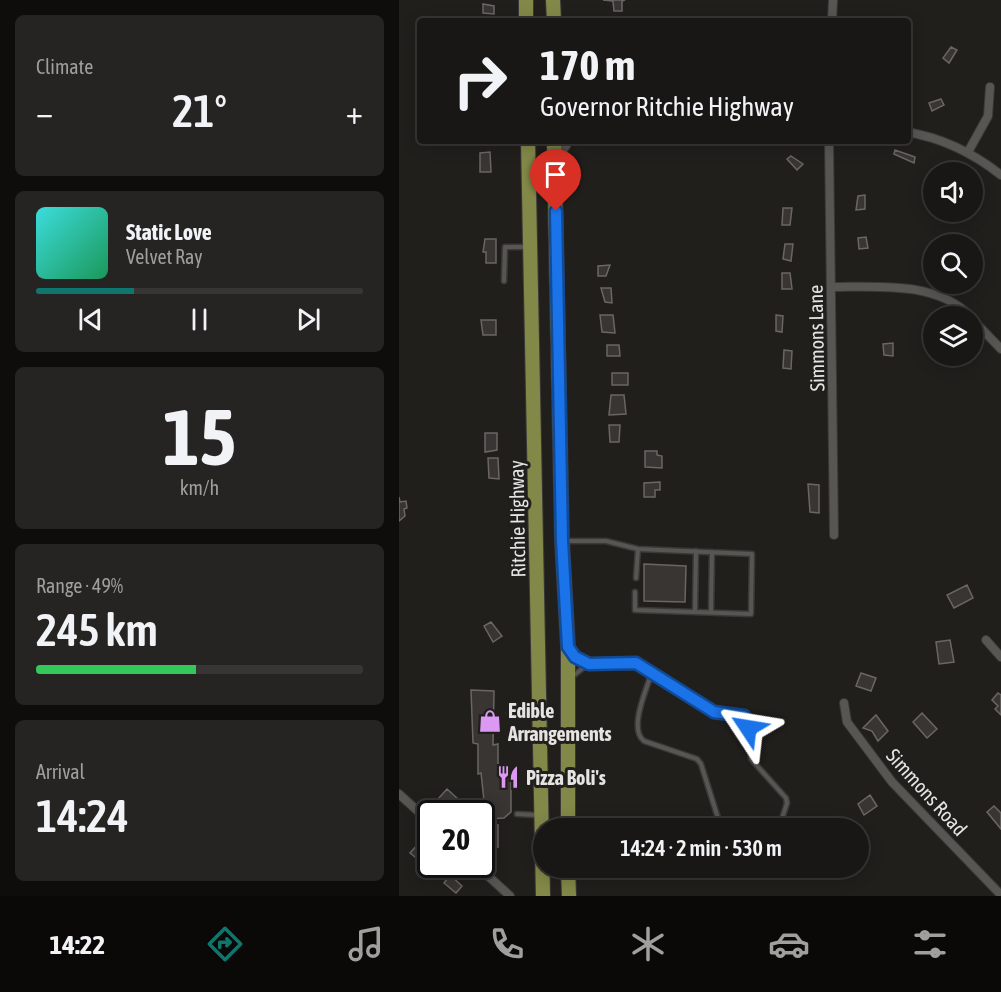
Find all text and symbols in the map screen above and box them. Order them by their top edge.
text: 170 m [540,41,635,89]
icon: right [441,42,519,120]
text: Climate [36,55,93,78]
text: 21° [172,85,227,137]
text: Governor Ritchie Highway [540,91,794,122]
text: − [36,93,53,131]
text: + [346,93,363,131]
pin [530,149,581,211]
icon: arrive [539,158,572,191]
map controls [923,162,983,366]
button: sound [923,162,983,222]
text: Static Love [126,219,212,245]
button: search [923,234,983,294]
text: Velvet Ray [126,245,203,268]
street label: Simmons Lane [804,285,828,391]
icon: previous [74,303,107,336]
icon: pause [183,303,216,336]
icon: next [292,303,325,336]
button: layers [923,306,983,366]
text: 15 [163,392,236,482]
street label: Ritchie Highway [504,460,530,578]
text: km/h [180,476,219,499]
text: Range · 49% [36,574,123,597]
text: 245 km [36,604,158,656]
position arrow [716,696,780,760]
place label: Edible Arrangements [507,699,611,745]
shop icon: Edible Arrangements [477,708,503,734]
street label: Simmons Road [882,744,972,840]
text: Arrival [36,760,85,783]
restaurant icon: Pizza Boli's [495,764,521,790]
place label: Pizza Boli's [526,766,606,789]
text: 14:24 [36,790,129,842]
speed limit sign: 20 [417,800,495,878]
text: 14:24 · 2 min · 530 m [620,835,782,861]
icon: directions [204,923,246,965]
icon: music [345,923,387,965]
icon: phone [486,923,528,965]
icon: climate [627,923,669,965]
icon: car [768,923,810,965]
icon: filters [909,923,951,965]
text: 14:22 [50,929,105,960]

